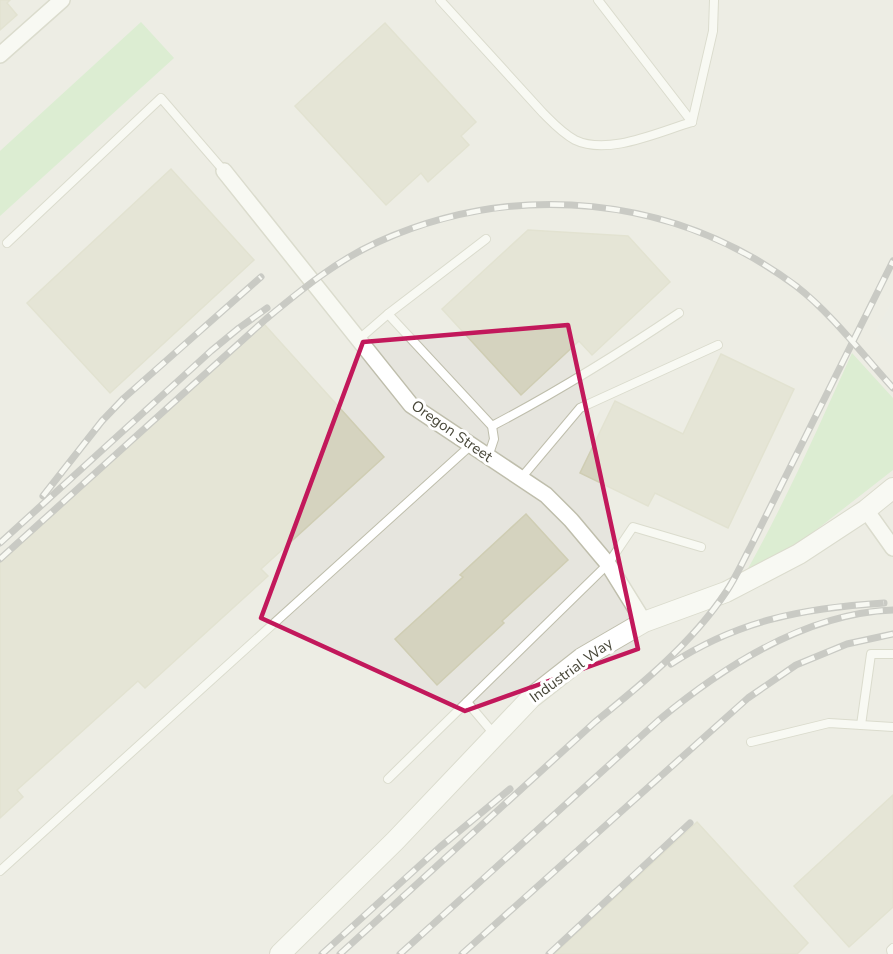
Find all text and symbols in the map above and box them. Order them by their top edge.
street label: Oregon Street [407,396,497,467]
street label: Industrial Way [525,633,617,707]

